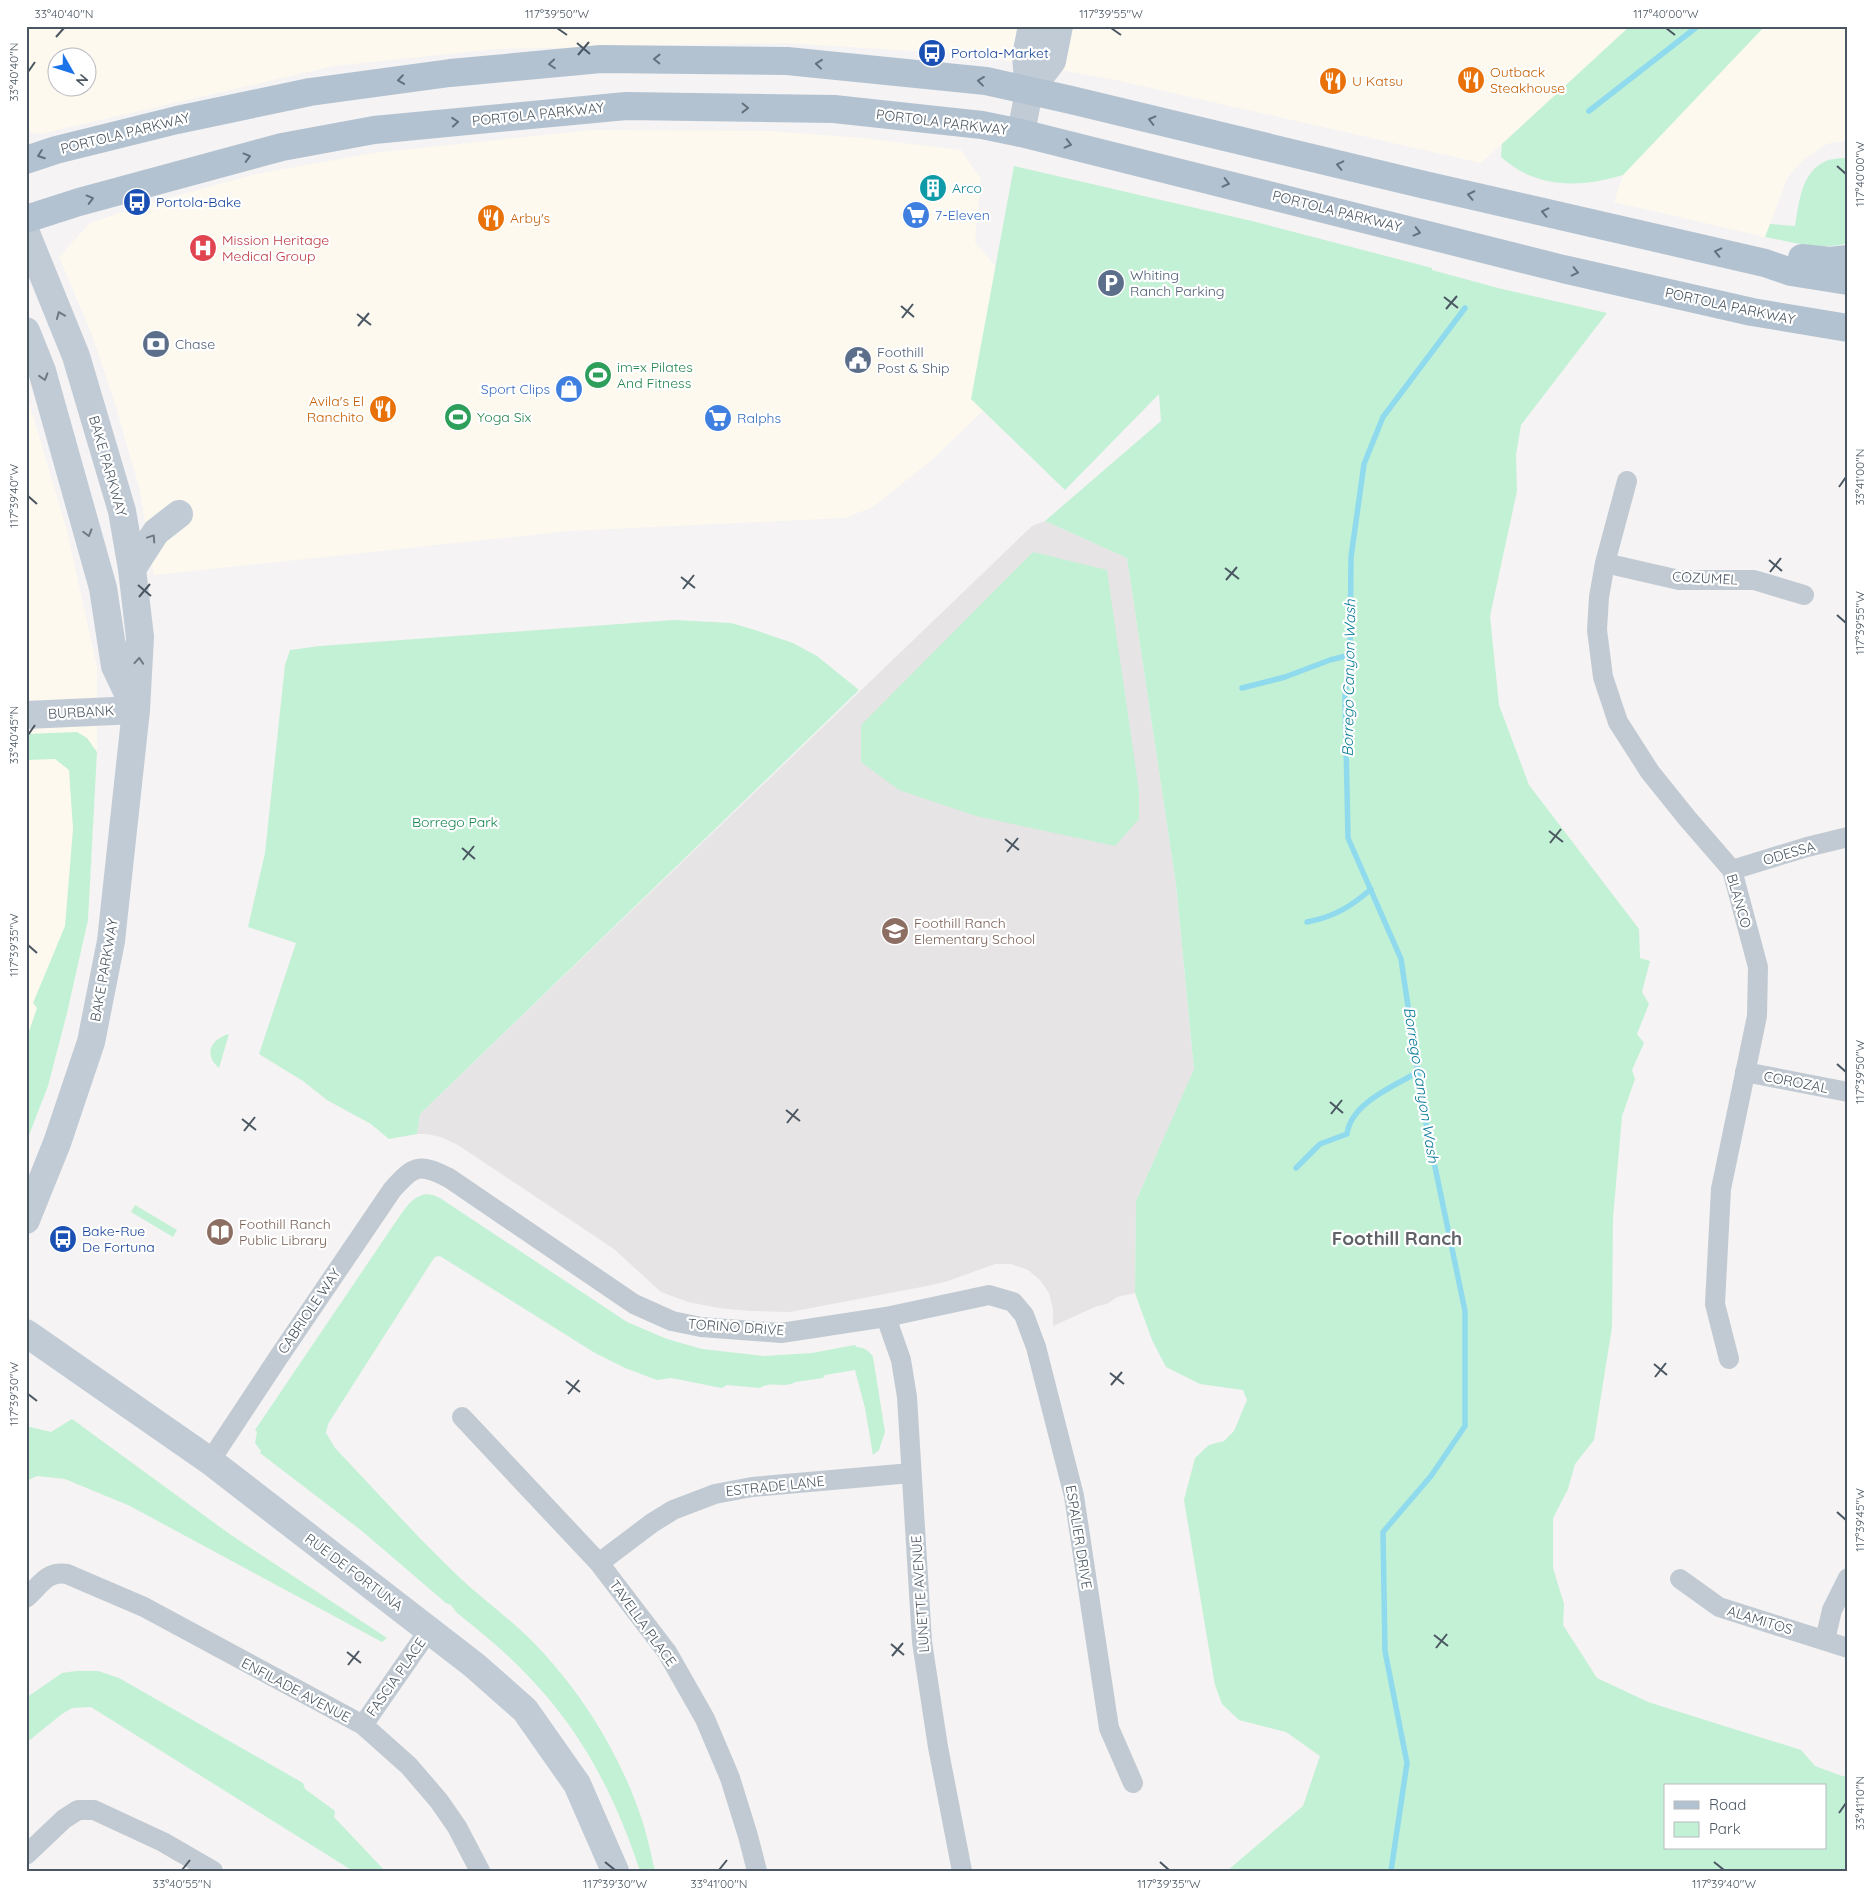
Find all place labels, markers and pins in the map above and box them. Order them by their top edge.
bus stop icon: Portola-Market [917,38,947,68]
place label: Portola-Market [951,44,1049,62]
place label: Outback Steakhouse [1490,63,1565,97]
restaurant icon: Outback Steakhouse [1456,65,1486,95]
restaurant icon: U Katsu [1318,66,1348,96]
place label: U Katsu [1352,72,1403,90]
building icon: Arco [918,173,948,203]
place label: Arco [952,179,982,197]
bus stop icon: Portola-Bake [122,187,152,217]
place label: Portola-Bake [156,193,241,211]
supermarket icon: 7-Eleven [901,200,931,230]
restaurant icon: Arby's [476,203,506,233]
place label: 7-Eleven [935,206,990,224]
place label: Arby's [510,209,550,227]
place label: Mission Heritage Medical Group [222,231,329,265]
hospital icon: Mission Heritage Medical Group [188,233,218,263]
place label: Whiting Ranch Parking [1130,266,1225,300]
parking icon: Whiting Ranch Parking [1096,268,1126,298]
bank icon: Chase [141,329,171,359]
place label: Chase [175,335,215,353]
place label: Foothill Post & Ship [877,343,949,377]
public building icon: Foothill Post & Ship [843,345,873,375]
place label: im=x Pilates And Fitness [617,358,693,392]
sports icon: im=x Pilates And Fitness [583,360,613,390]
shop icon: Sport Clips [554,374,584,404]
place label: Sport Clips [481,380,550,398]
place label: Avila's El Ranchito [307,392,364,426]
restaurant icon: Avila's El Ranchito [368,394,398,424]
sports icon: Yoga Six [443,402,473,432]
supermarket icon: Ralphs [703,403,733,433]
place label: Yoga Six [477,408,532,426]
place label: Ralphs [737,409,781,427]
place label: Foothill Ranch Elementary School [914,914,1035,948]
school or university icon: Foothill Ranch Elementary School [880,916,910,946]
place label: Foothill Ranch Public Library [239,1215,331,1249]
library icon: Foothill Ranch Public Library [205,1217,235,1247]
place label: Bake-Rue De Fortuna [82,1222,155,1256]
bus stop icon: Bake-Rue De Fortuna [48,1224,78,1254]

